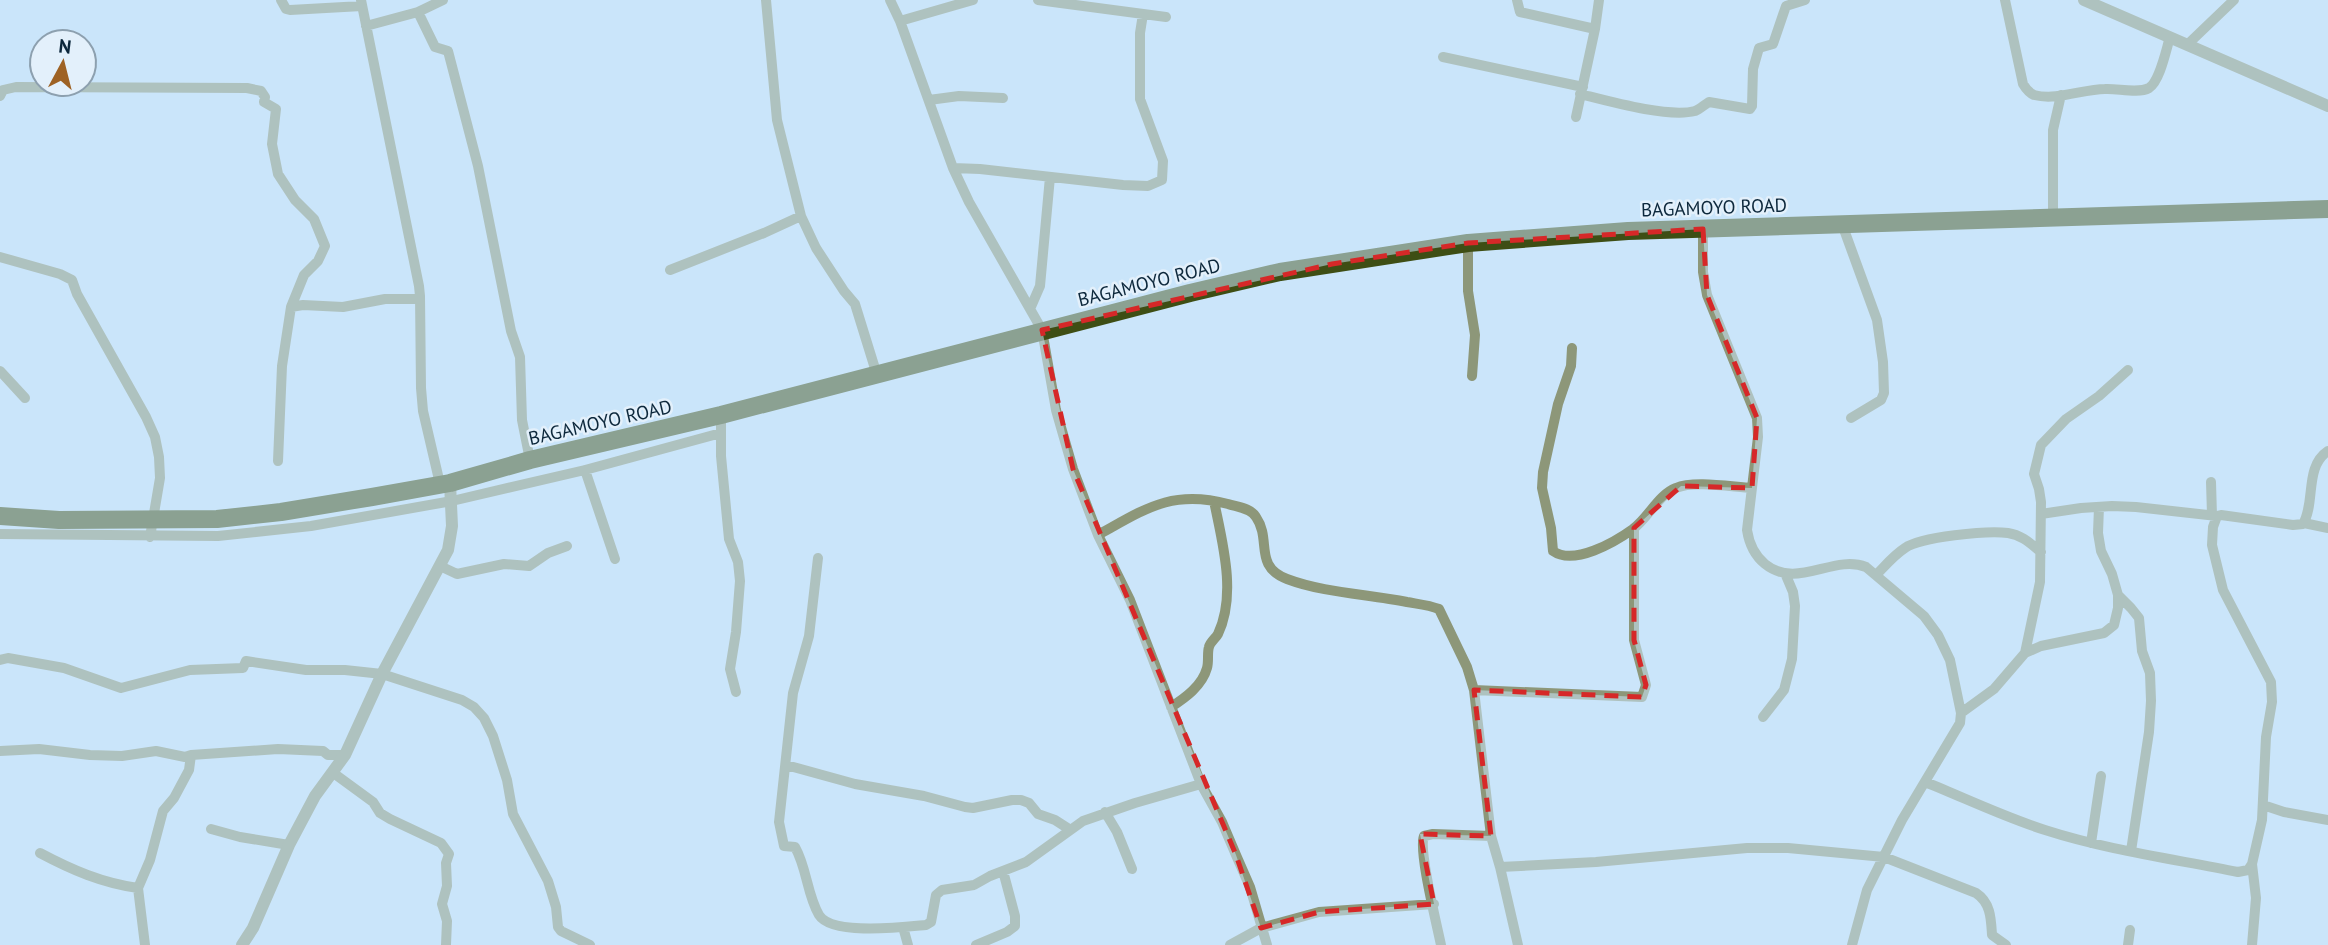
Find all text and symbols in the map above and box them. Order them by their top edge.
north arrow [28,28,98,98]
text: N [57,33,73,59]
street label: BAGAMOYO ROAD [1641,192,1787,222]
street label: BAGAMOYO ROAD [1075,253,1223,311]
street label: BAGAMOYO ROAD [526,394,674,450]

